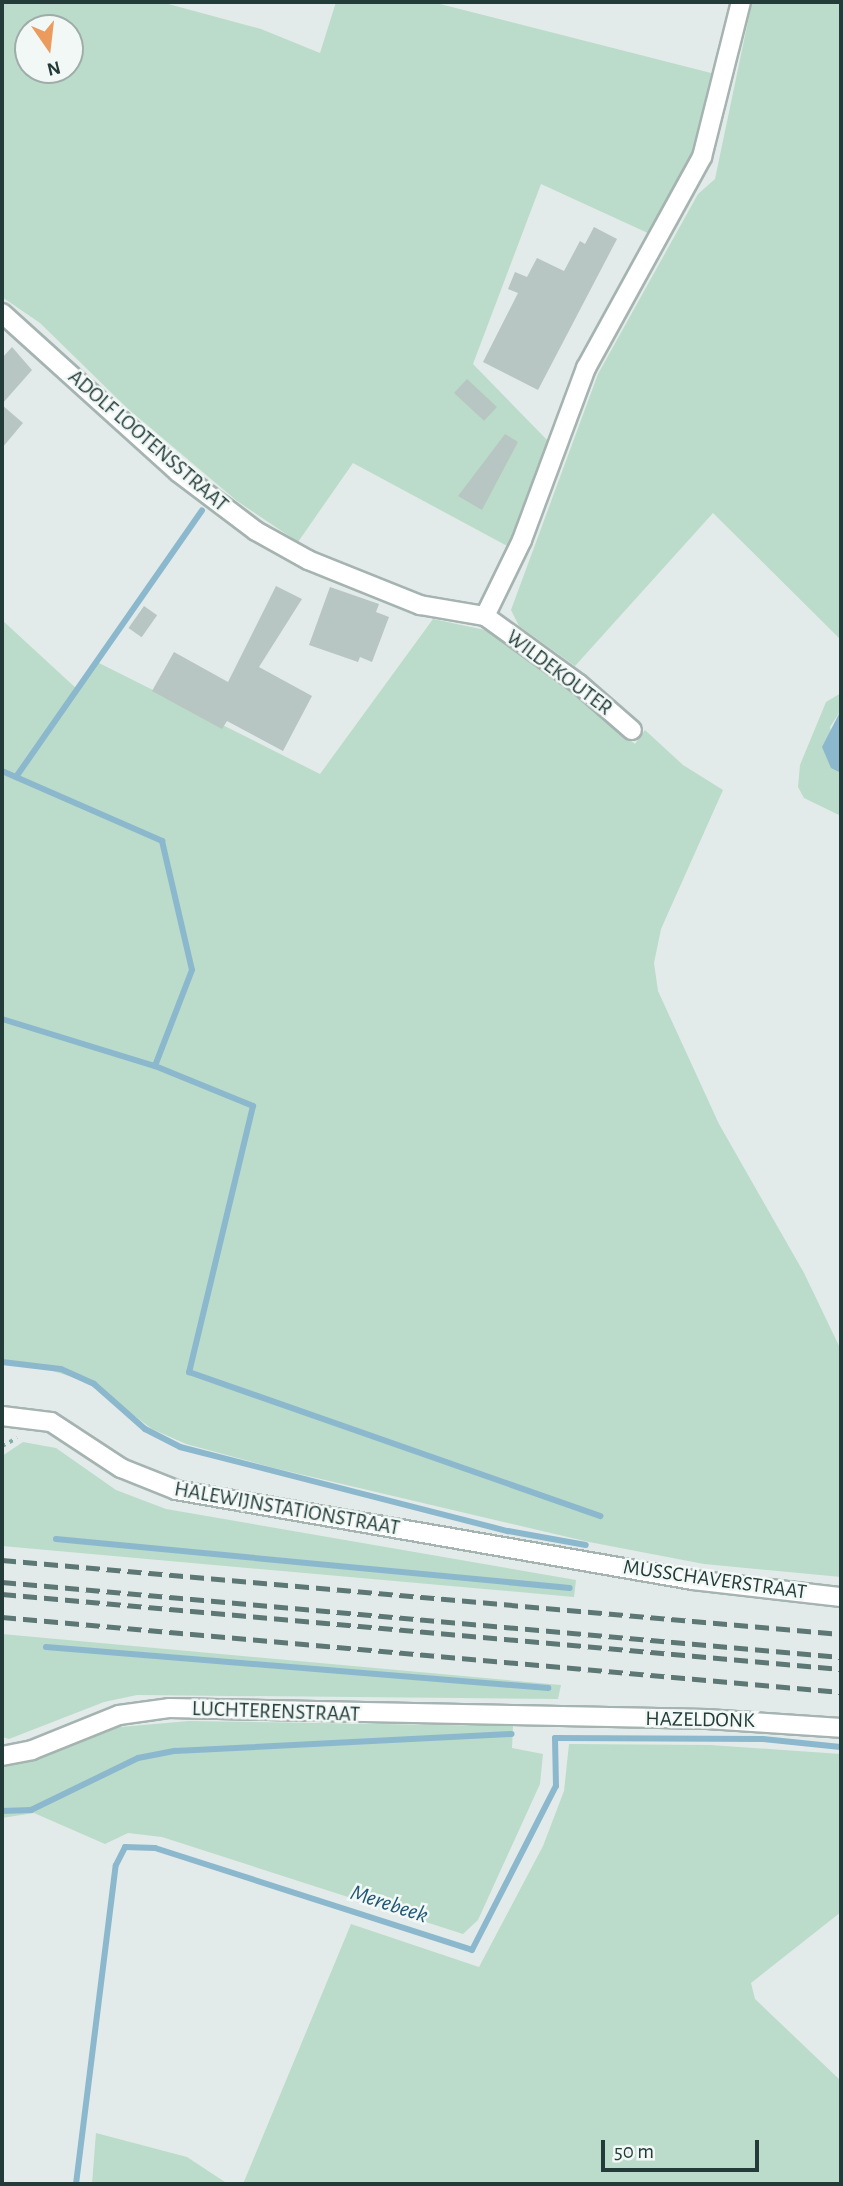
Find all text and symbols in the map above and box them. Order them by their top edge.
north arrow [14,14,84,84]
text: N [45,57,62,79]
street label: ADOLF LOOTENSSTRAAT [63,365,233,517]
street label: WILDEKOUTER [501,625,617,721]
street label: HALEWIJNSTATIONSTRAAT [172,1477,402,1541]
street label: MUSSCHAVERSTRAAT [622,1555,808,1605]
street label: LUCHTERENSTRAAT [191,1696,361,1728]
street label: HAZELDONK [645,1706,755,1734]
water label: Merebeek [347,1880,431,1930]
scale bar [605,2126,762,2170]
text: 50 m [614,2141,654,2162]

